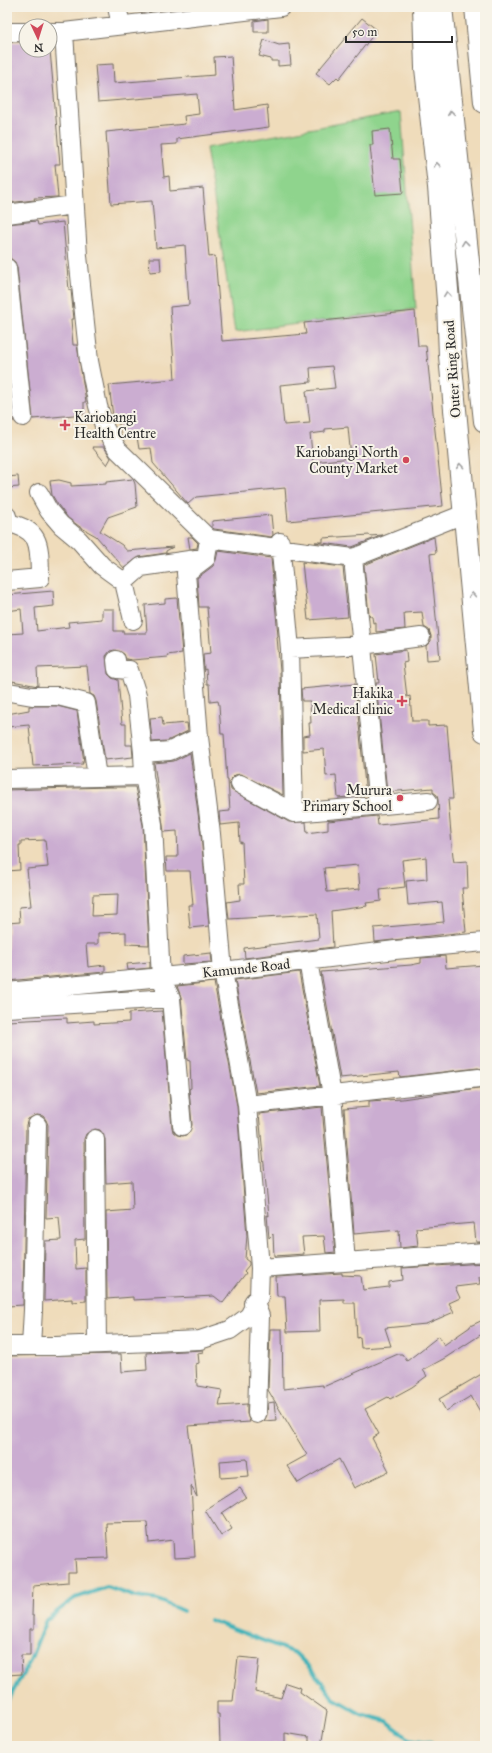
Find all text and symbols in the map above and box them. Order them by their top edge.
north arrow [18,18,58,58]
scale bar [346,18,452,44]
text: 50 m [352,25,377,39]
text: N [33,41,44,54]
one-way arrow [447,110,456,116]
one-way arrow [433,162,442,168]
one-way arrow [461,240,470,246]
one-way arrow [443,291,452,297]
street label: Outer Ring Road [441,320,464,418]
place label: Kariobangi Health Centre [74,409,156,442]
marker: Kariobangi Health Centre [59,419,71,431]
place label: Kariobangi North County Market [296,444,398,477]
marker: Kariobangi North County Market [401,455,411,465]
one-way arrow [455,463,464,469]
one-way arrow [467,592,476,598]
place label: Hakika Medical clinic [313,685,393,718]
marker: Hakika Medical clinic [396,695,408,707]
place label: Murura Primary School [303,782,392,815]
marker: Murura Primary School [395,793,405,803]
street label: Kamunde Road [201,955,291,982]

